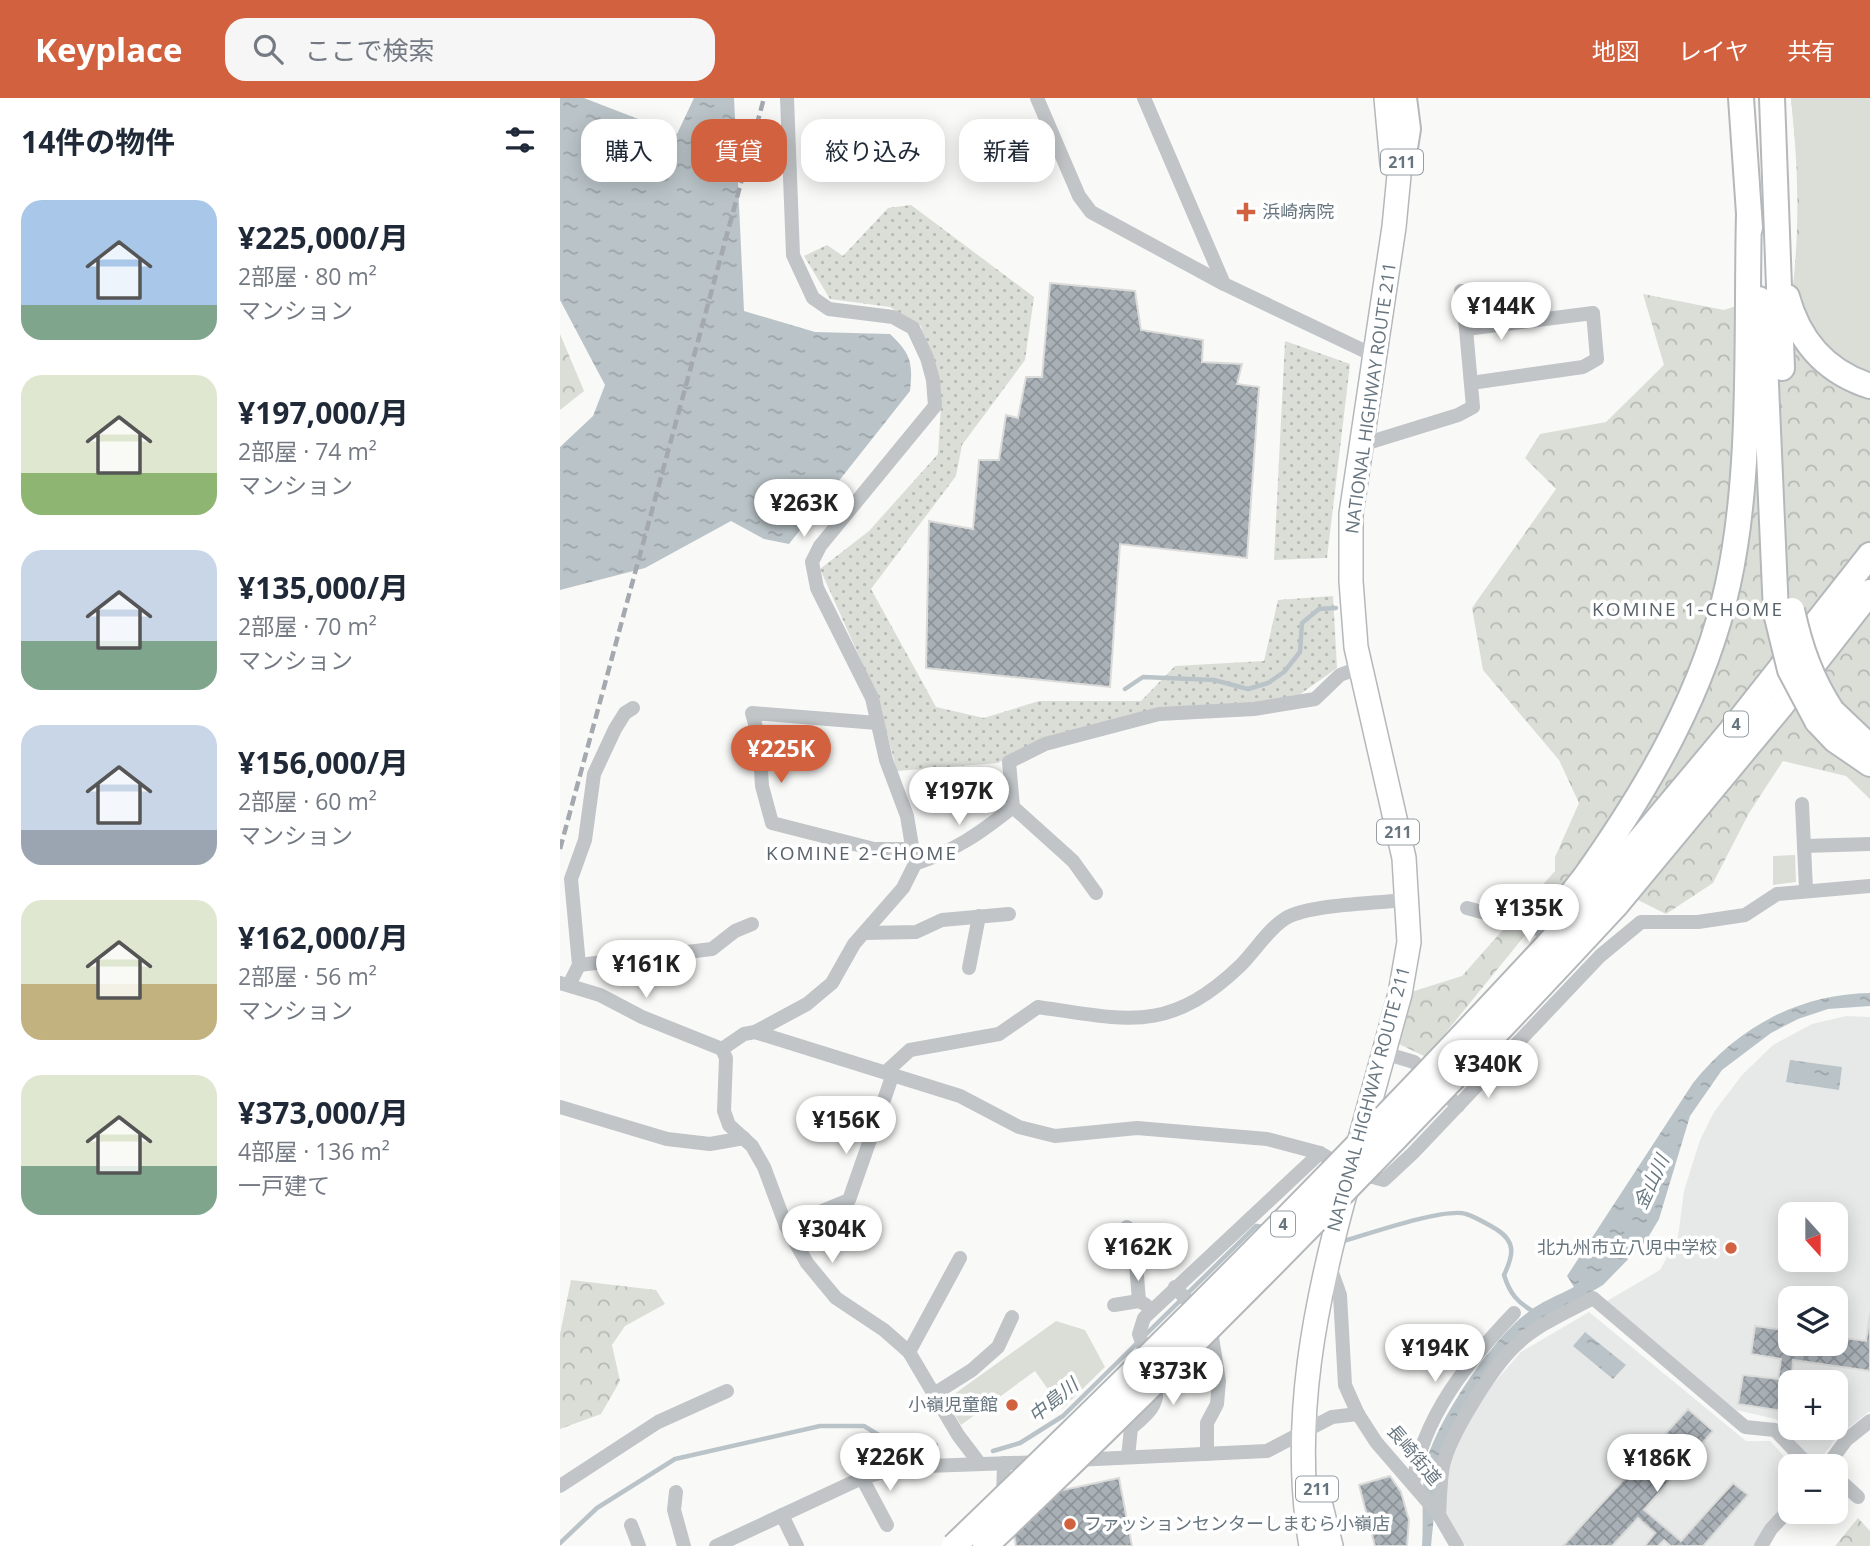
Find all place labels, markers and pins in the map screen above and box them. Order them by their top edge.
place label: 浜崎病院 [1262,199,1334,223]
marker: 浜崎病院 [1236,202,1256,222]
pin: ¥144K [1452,282,1550,342]
pin: ¥263K [755,480,853,539]
pin: ¥225K [732,726,830,785]
pin: ¥197K [910,768,1008,827]
pin: ¥135K [1480,884,1578,944]
pin: ¥161K [597,940,695,1000]
pin: ¥340K [1439,1040,1537,1100]
pin: ¥156K [797,1096,895,1156]
pin: ¥304K [783,1206,881,1265]
pin: ¥162K [1089,1224,1187,1283]
place label: 北九州市立八児中学校 [1537,1235,1717,1259]
marker: 北九州市立八児中学校 [1723,1240,1739,1256]
pin: ¥194K [1386,1324,1484,1384]
pin: ¥373K [1124,1348,1222,1407]
place label: 小嶺児童館 [908,1392,998,1416]
marker: 小嶺児童館 [1004,1397,1020,1413]
pin: ¥226K [841,1434,939,1493]
pin: ¥186K [1608,1434,1706,1494]
place label: ファッションセンターしまむら小嶺店 [1084,1511,1390,1535]
marker: ファッションセンターしまむら小嶺店 [1062,1516,1078,1532]

